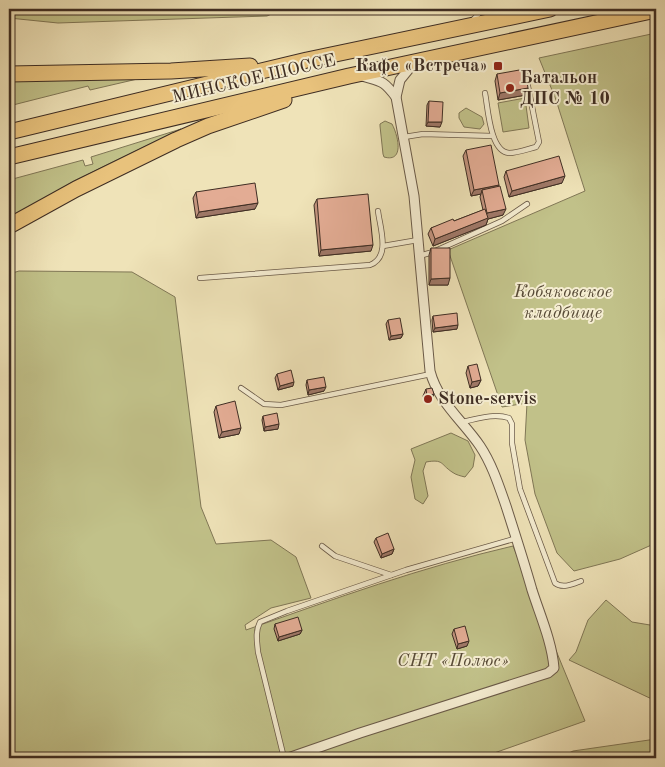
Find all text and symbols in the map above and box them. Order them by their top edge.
street label: МИНСКОЕ ШОССЕ [170,51,338,107]
place label: Кафе «Встреча» [355,57,488,76]
marker: Кафе «Встреча» [492,60,504,72]
place label: Батальон ДПС № 10 [520,69,610,108]
marker: Батальон ДПС № 10 [504,82,516,94]
park label: Кобяковское кладбище [513,283,612,322]
place label: Stone-servis [438,390,537,408]
marker: Stone-servis [422,393,434,405]
park label: СНТ «Полюс» [397,652,509,670]

